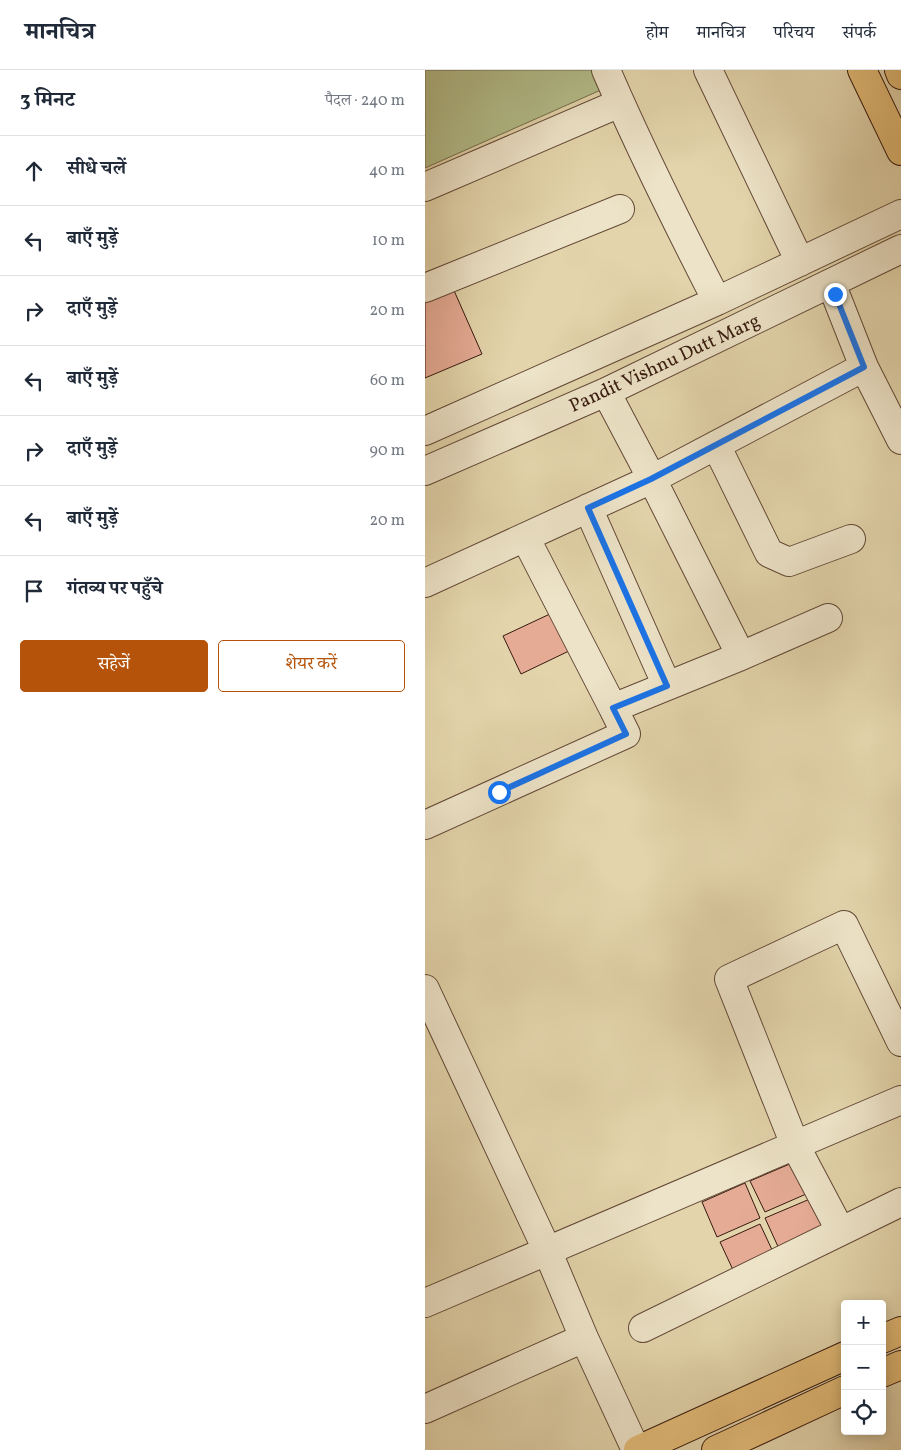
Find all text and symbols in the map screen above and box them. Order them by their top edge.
text: मानचित्र [25,16,95,50]
text: होम [646,21,669,46]
text: मानचित्र [697,21,745,46]
text: परिचय [773,21,814,46]
text: संपर्क [842,21,876,46]
text: 3 मिनट [20,86,75,115]
text: पैदल · 240 m [325,90,405,112]
text: सीधे चलें [67,156,126,182]
icon: ahead [20,157,48,185]
text: 40 m [369,160,405,182]
text: बाएँ मुड़ें [67,226,118,252]
icon: left [20,227,48,255]
text: 10 m [372,230,405,252]
route end [824,283,847,306]
text: दाएँ मुड़ें [67,296,117,322]
icon: right [20,297,48,325]
text: 20 m [370,300,405,322]
street label: Pandit Vishnu Dutt Marg [565,308,764,419]
text: बाएँ मुड़ें [67,366,118,392]
icon: left [20,367,48,395]
text: 60 m [370,370,405,392]
text: दाएँ मुड़ें [67,436,117,462]
icon: right [20,437,48,465]
text: 90 m [369,440,405,462]
text: बाएँ मुड़ें [67,506,118,532]
icon: left [20,507,48,535]
text: 20 m [370,510,405,532]
text: गंतव्य पर पहुँचे [67,576,162,602]
icon: arrive [20,577,48,605]
button: सहेजें [20,640,208,692]
button: शेयर करें [218,640,405,692]
route start [488,781,511,804]
map controls [841,1300,886,1435]
button: + [841,1300,886,1345]
button: − [841,1345,886,1390]
button: locate [841,1390,886,1435]

